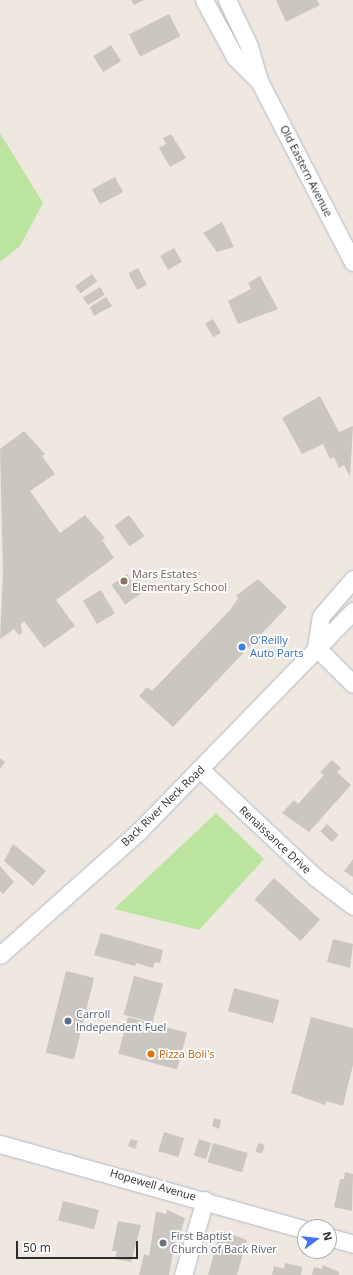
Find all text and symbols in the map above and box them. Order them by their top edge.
street label: Old Eastern Avenue [277,123,335,219]
place label: Mars Estates Elementary School [132,568,227,594]
marker: Mars Estates Elementary School [119,576,129,586]
place label: O'Reilly Auto Parts [250,634,303,660]
marker: O'Reilly Auto Parts [237,642,247,652]
street label: Back River Neck Road [119,763,207,849]
street label: Renaissance Drive [236,803,314,877]
place label: Carroll Independent Fuel [76,1008,166,1034]
marker: Carroll Independent Fuel [63,1016,73,1026]
place label: Pizza Boli's [159,1047,215,1061]
marker: Pizza Boli's [146,1049,156,1059]
street label: Hopewell Avenue [108,1166,198,1204]
north arrow [297,1219,337,1259]
place label: First Baptist Church of Back River [171,1230,277,1256]
text: N [320,1230,337,1242]
scale bar [18,1233,140,1259]
marker: First Baptist Church of Back River [158,1238,168,1248]
text: 50 m [23,1239,51,1256]

